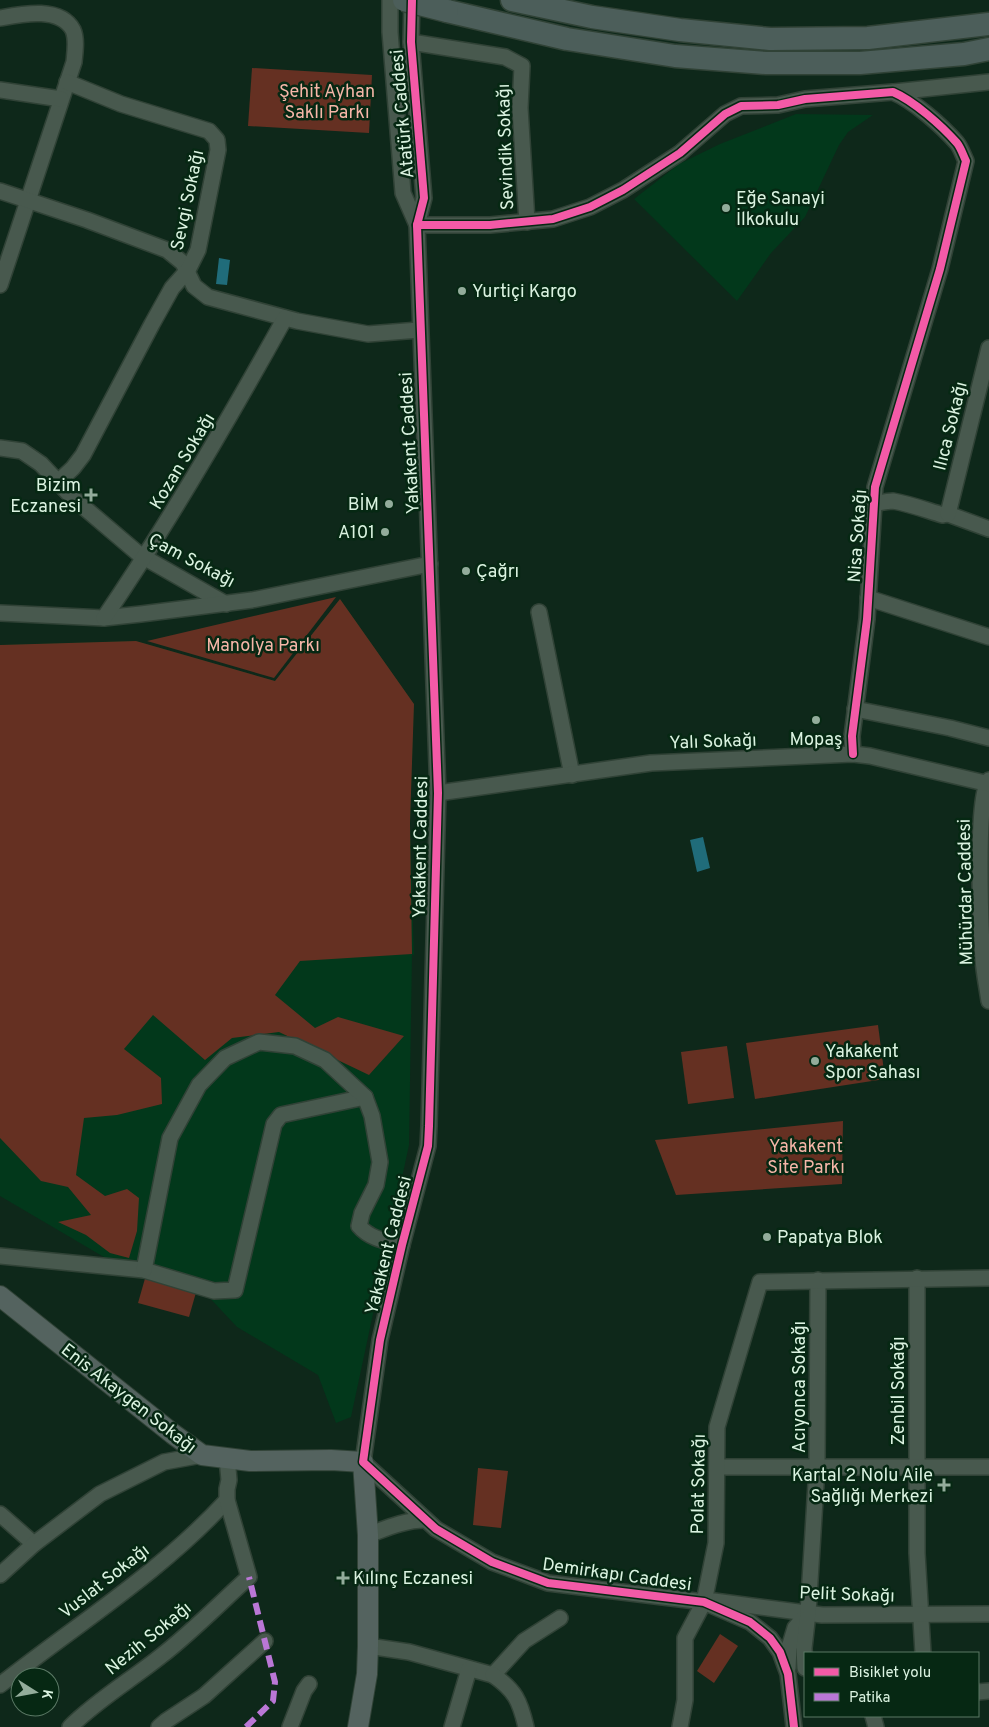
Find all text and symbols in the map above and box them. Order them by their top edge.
street label: Atatürk Caddesi [386,48,421,179]
park label: Şehit Ayhan Saklı Parkı [279,81,375,125]
street label: Sevindik Sokağı [493,83,520,211]
street label: Sevgi Sokağı [167,148,210,253]
place label: Eğe Sanayi İlkokulu [736,188,825,232]
marker: Eğe Sanayi İlkokulu [720,202,732,214]
place label: Yurtiçi Kargo [472,281,577,304]
marker: Yurtiçi Kargo [456,285,468,297]
street label: Yakakent Caddesi [395,371,426,515]
street label: Ilıca Sokağı [929,379,974,473]
street label: Kozan Sokağı [145,409,221,514]
place label: Bizim Eczanesi [10,475,81,519]
marker: Bizim Eczanesi [85,489,97,501]
street label: Nisa Sokağı [844,489,873,584]
place label: BİM [348,492,379,517]
marker: BİM [383,498,395,510]
place label: A101 [338,522,375,545]
marker: A101 [379,526,391,538]
street label: Çam Sokağı [144,529,239,594]
place label: Çağrı [476,561,519,584]
marker: Çağrı [460,565,472,577]
park label: Manolya Parkı [206,635,320,658]
marker: Mopaş [810,714,822,726]
street label: Yalı Sokağı [669,729,757,756]
place label: Mopaş [790,729,842,752]
street label: Yakakent Caddesi [409,776,434,918]
street label: Mühürdar Caddesi [954,818,979,965]
place label: Yakakent Spor Sahası [825,1041,920,1085]
marker: Yakakent Spor Sahası [809,1055,821,1067]
park label: Yakakent Site Parkı [767,1136,845,1180]
street label: Yakakent Caddesi [361,1174,418,1317]
place label: Papatya Blok [777,1227,883,1250]
marker: Papatya Blok [761,1231,773,1243]
street label: Acıyonca Sokağı [789,1321,812,1453]
street label: Zenbil Sokağı [888,1336,911,1446]
street label: Enis Akaygen Sokağı [56,1339,201,1459]
street label: Polat Sokağı [687,1434,712,1535]
place label: Kartal 2 Nolu Aile Sağlığı Merkezi [792,1465,933,1509]
marker: Kartal 2 Nolu Aile Sağlığı Merkezi [937,1478,951,1492]
street label: Vuslat Sokağı [55,1540,155,1625]
street label: Demirkapı Caddesi [541,1554,693,1597]
place label: Kılınç Eczanesi [353,1568,473,1591]
marker: Kılınç Eczanesi [337,1572,349,1584]
street label: Pelit Sokağı [799,1582,895,1609]
street label: Nezih Sokağı [101,1597,197,1681]
legend [804,1652,979,1717]
text: Bisiklet yolu [849,1664,931,1683]
north arrow [10,1667,60,1717]
text: K [37,1688,56,1701]
text: Patika [849,1689,890,1708]

